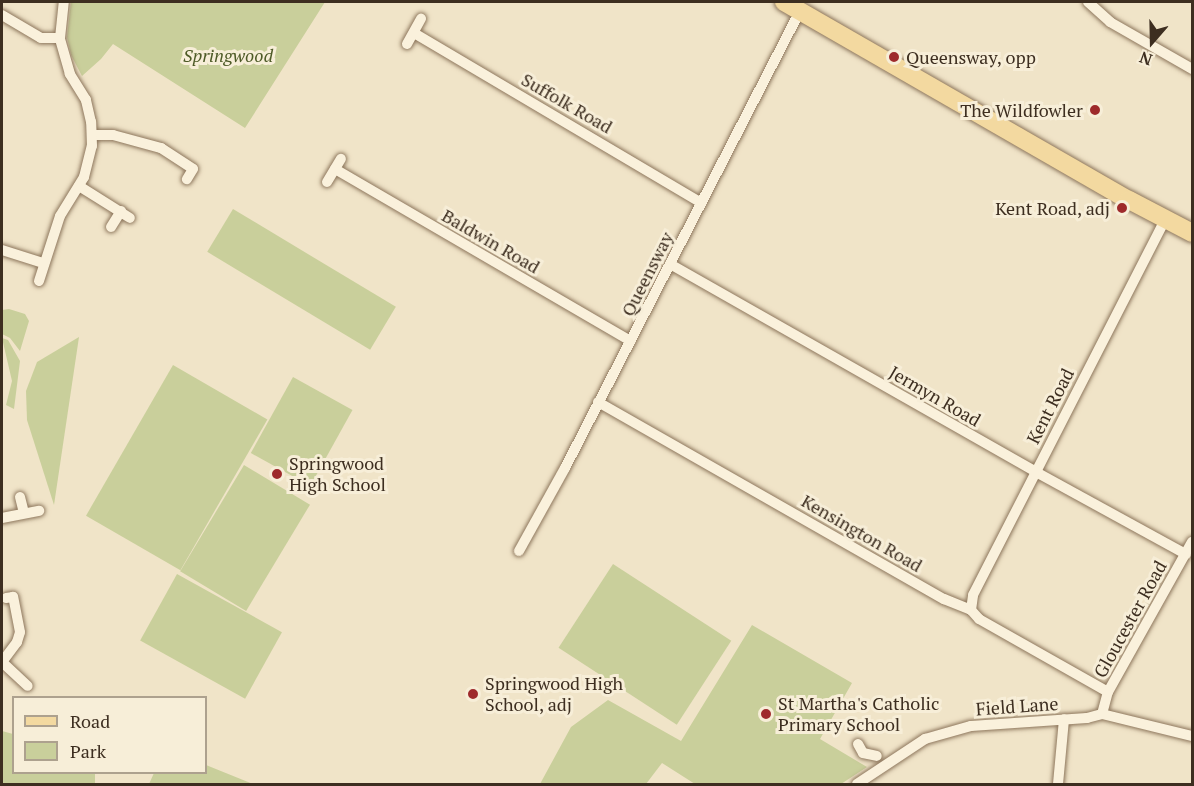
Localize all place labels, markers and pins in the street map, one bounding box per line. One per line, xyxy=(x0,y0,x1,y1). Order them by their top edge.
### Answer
place label: Queensway, opp xyxy=(906,46,1037,68)
marker: Queensway, opp xyxy=(887,50,901,64)
place label: The Wildfowler xyxy=(960,99,1083,121)
marker: The Wildfowler xyxy=(1088,103,1102,117)
place label: Kent Road, adj xyxy=(995,197,1110,219)
marker: Kent Road, adj xyxy=(1115,201,1129,215)
place label: Springwood High School xyxy=(289,453,386,496)
marker: Springwood High School xyxy=(270,467,284,481)
place label: Springwood High School, adj xyxy=(485,673,623,716)
marker: Springwood High School, adj xyxy=(466,687,480,701)
place label: St Martha's Catholic Primary School xyxy=(778,693,939,736)
marker: St Martha's Catholic Primary School xyxy=(759,707,773,721)

